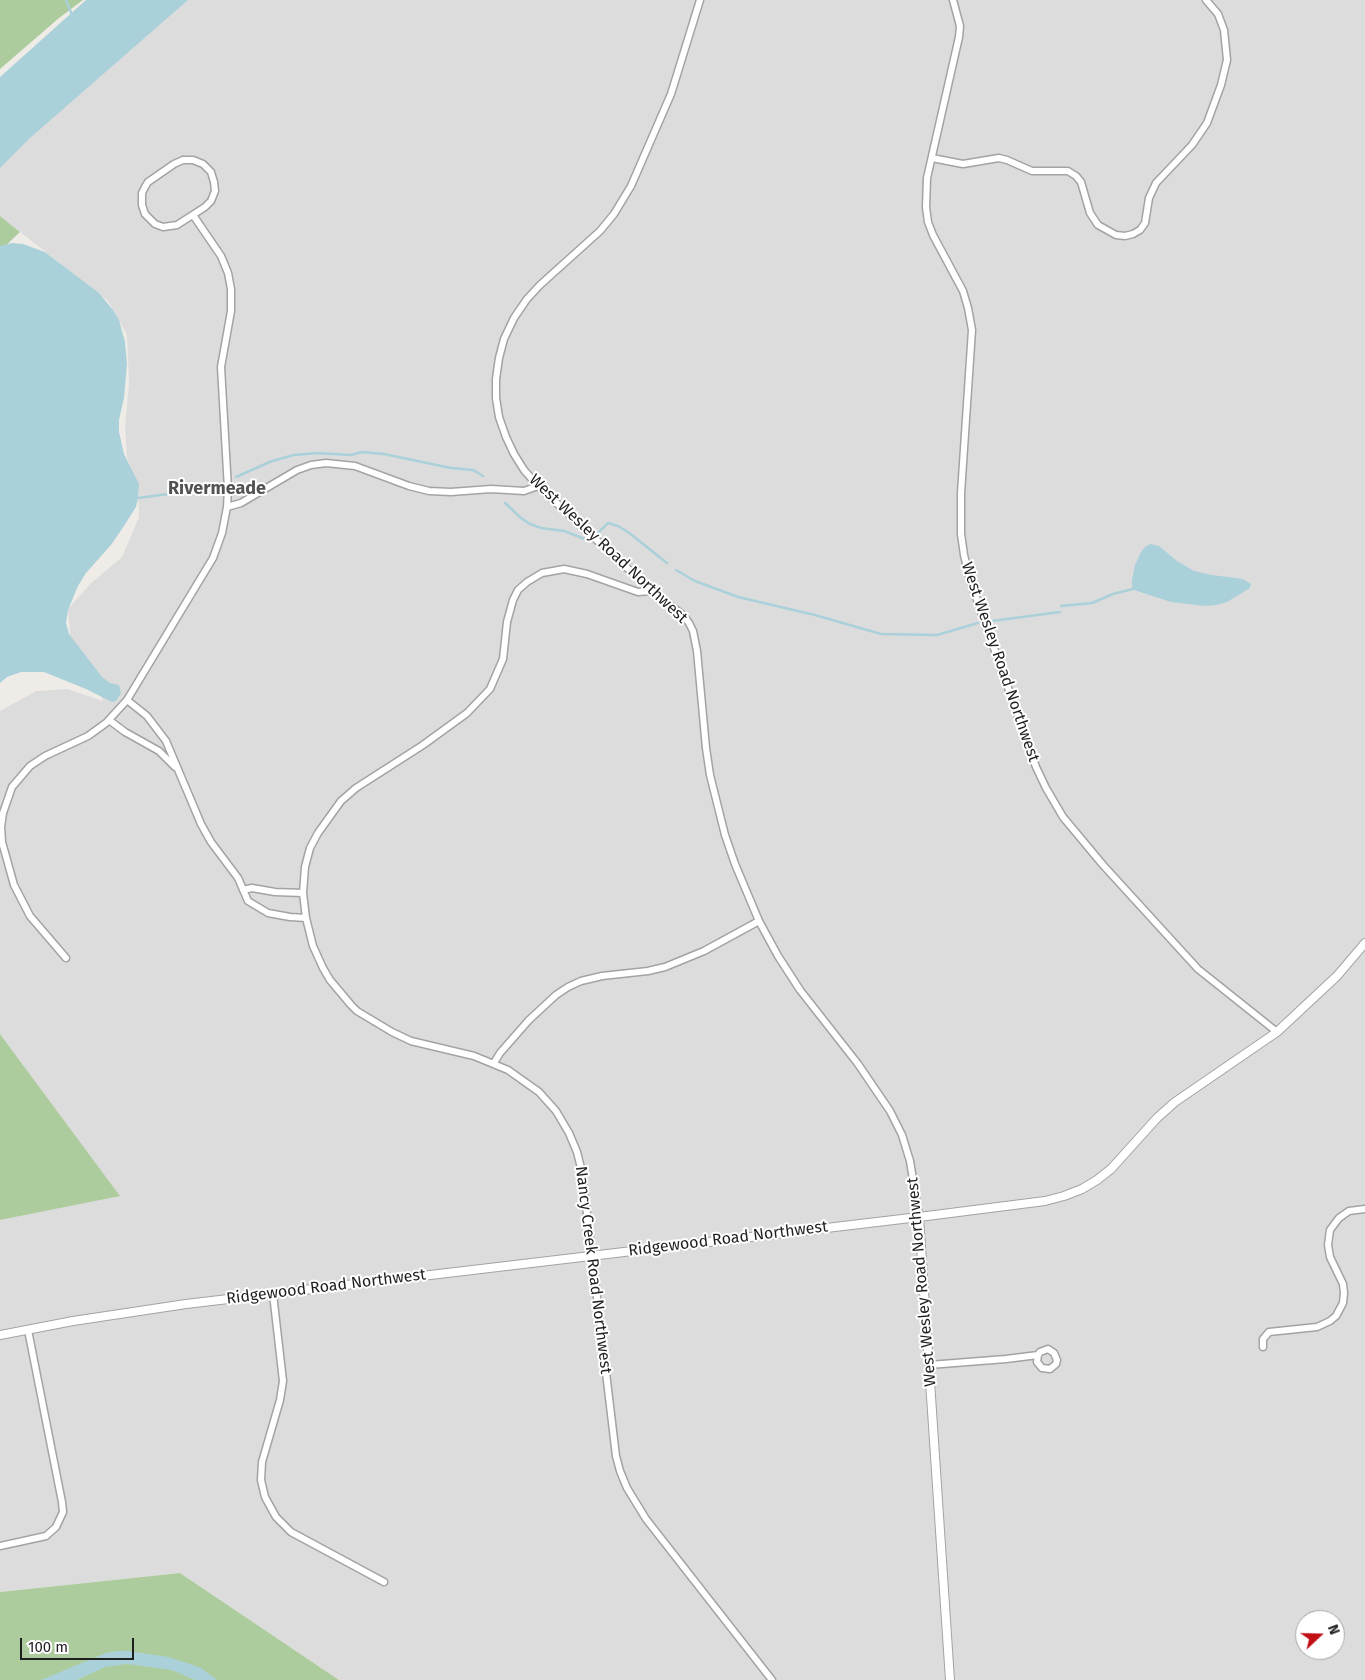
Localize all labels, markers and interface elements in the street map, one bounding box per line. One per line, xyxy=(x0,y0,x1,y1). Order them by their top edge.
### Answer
street label: West Wesley Road Northwest xyxy=(525,470,691,628)
district label: Rivermeade xyxy=(168,478,266,500)
street label: West Wesley Road Northwest xyxy=(957,560,1043,764)
street label: Nancy Creek Road Northwest xyxy=(571,1165,615,1375)
street label: West Wesley Road Northwest xyxy=(903,1177,941,1387)
street label: Ridgewood Road Northwest xyxy=(627,1217,829,1261)
street label: Ridgewood Road Northwest xyxy=(225,1265,427,1309)
north arrow xyxy=(1295,1610,1345,1660)
text: N xyxy=(1324,1622,1343,1637)
scale bar xyxy=(22,1628,136,1660)
text: 100 m xyxy=(28,1638,68,1656)

